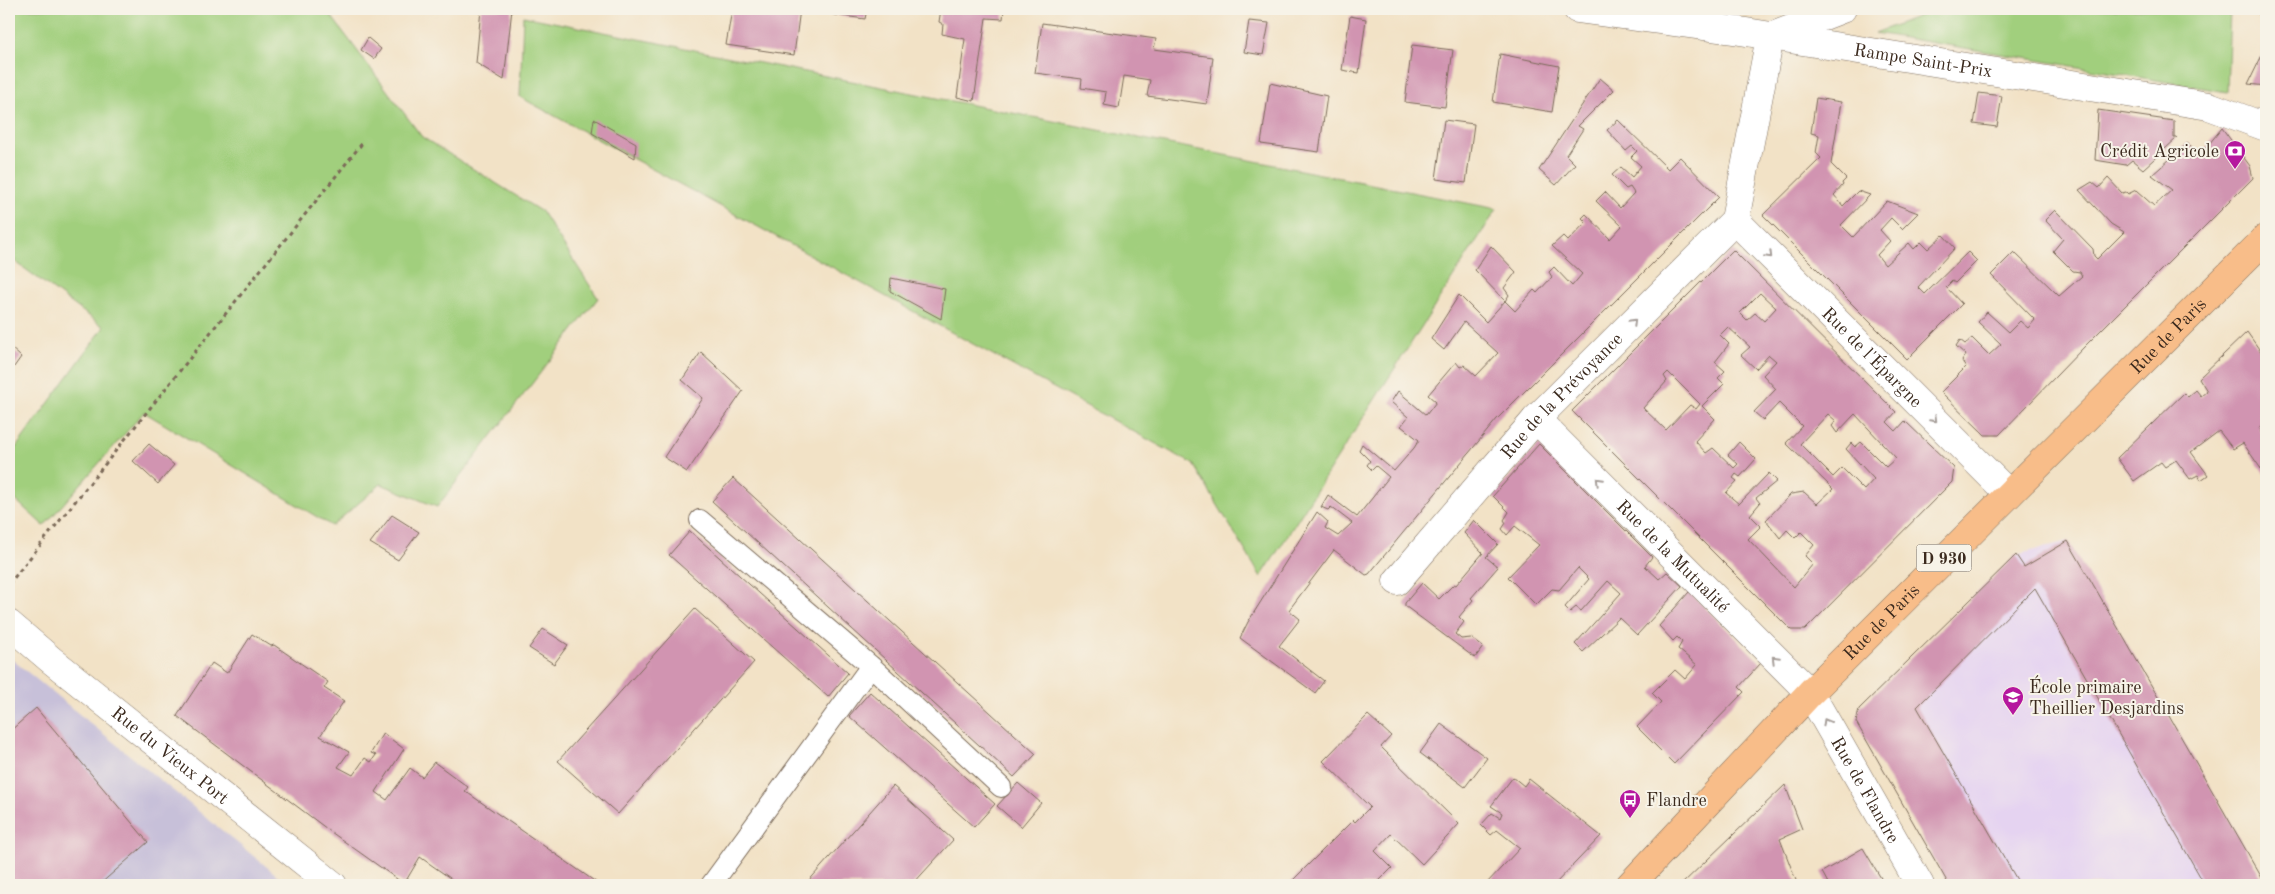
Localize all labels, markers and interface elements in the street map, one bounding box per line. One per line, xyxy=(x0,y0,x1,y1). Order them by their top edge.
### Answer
street label: Rampe Saint-Prix xyxy=(1852,41,1994,81)
bank icon: Crédit Agricole xyxy=(2223,139,2247,170)
place label: Crédit Agricole xyxy=(2100,143,2219,161)
one-way arrow xyxy=(1763,249,1772,258)
street label: Rue de Paris xyxy=(2127,295,2210,378)
street label: Rue de l'Épargne xyxy=(1818,304,1925,411)
one-way arrow xyxy=(1627,319,1636,328)
street label: Rue de la Prévoyance xyxy=(1498,330,1626,463)
one-way arrow xyxy=(1928,413,1937,422)
one-way arrow xyxy=(1596,478,1605,487)
street label: Rue de la Mutualité xyxy=(1613,497,1732,617)
road number: D 930 xyxy=(1916,544,1972,572)
street label: Rue de Paris xyxy=(1841,581,1924,664)
one-way arrow xyxy=(1772,655,1781,664)
place label: École primaire Theillier Desjardins xyxy=(2029,675,2184,718)
school or university icon: École primaire Theillier Desjardins xyxy=(2001,685,2025,716)
street label: Rue du Vieux Port xyxy=(108,704,232,808)
one-way arrow xyxy=(1823,718,1833,727)
street label: Rue de Flandre xyxy=(1827,734,1902,846)
bus stop icon: Flandre xyxy=(1618,788,1642,819)
place label: Flandre xyxy=(1646,792,1707,810)

